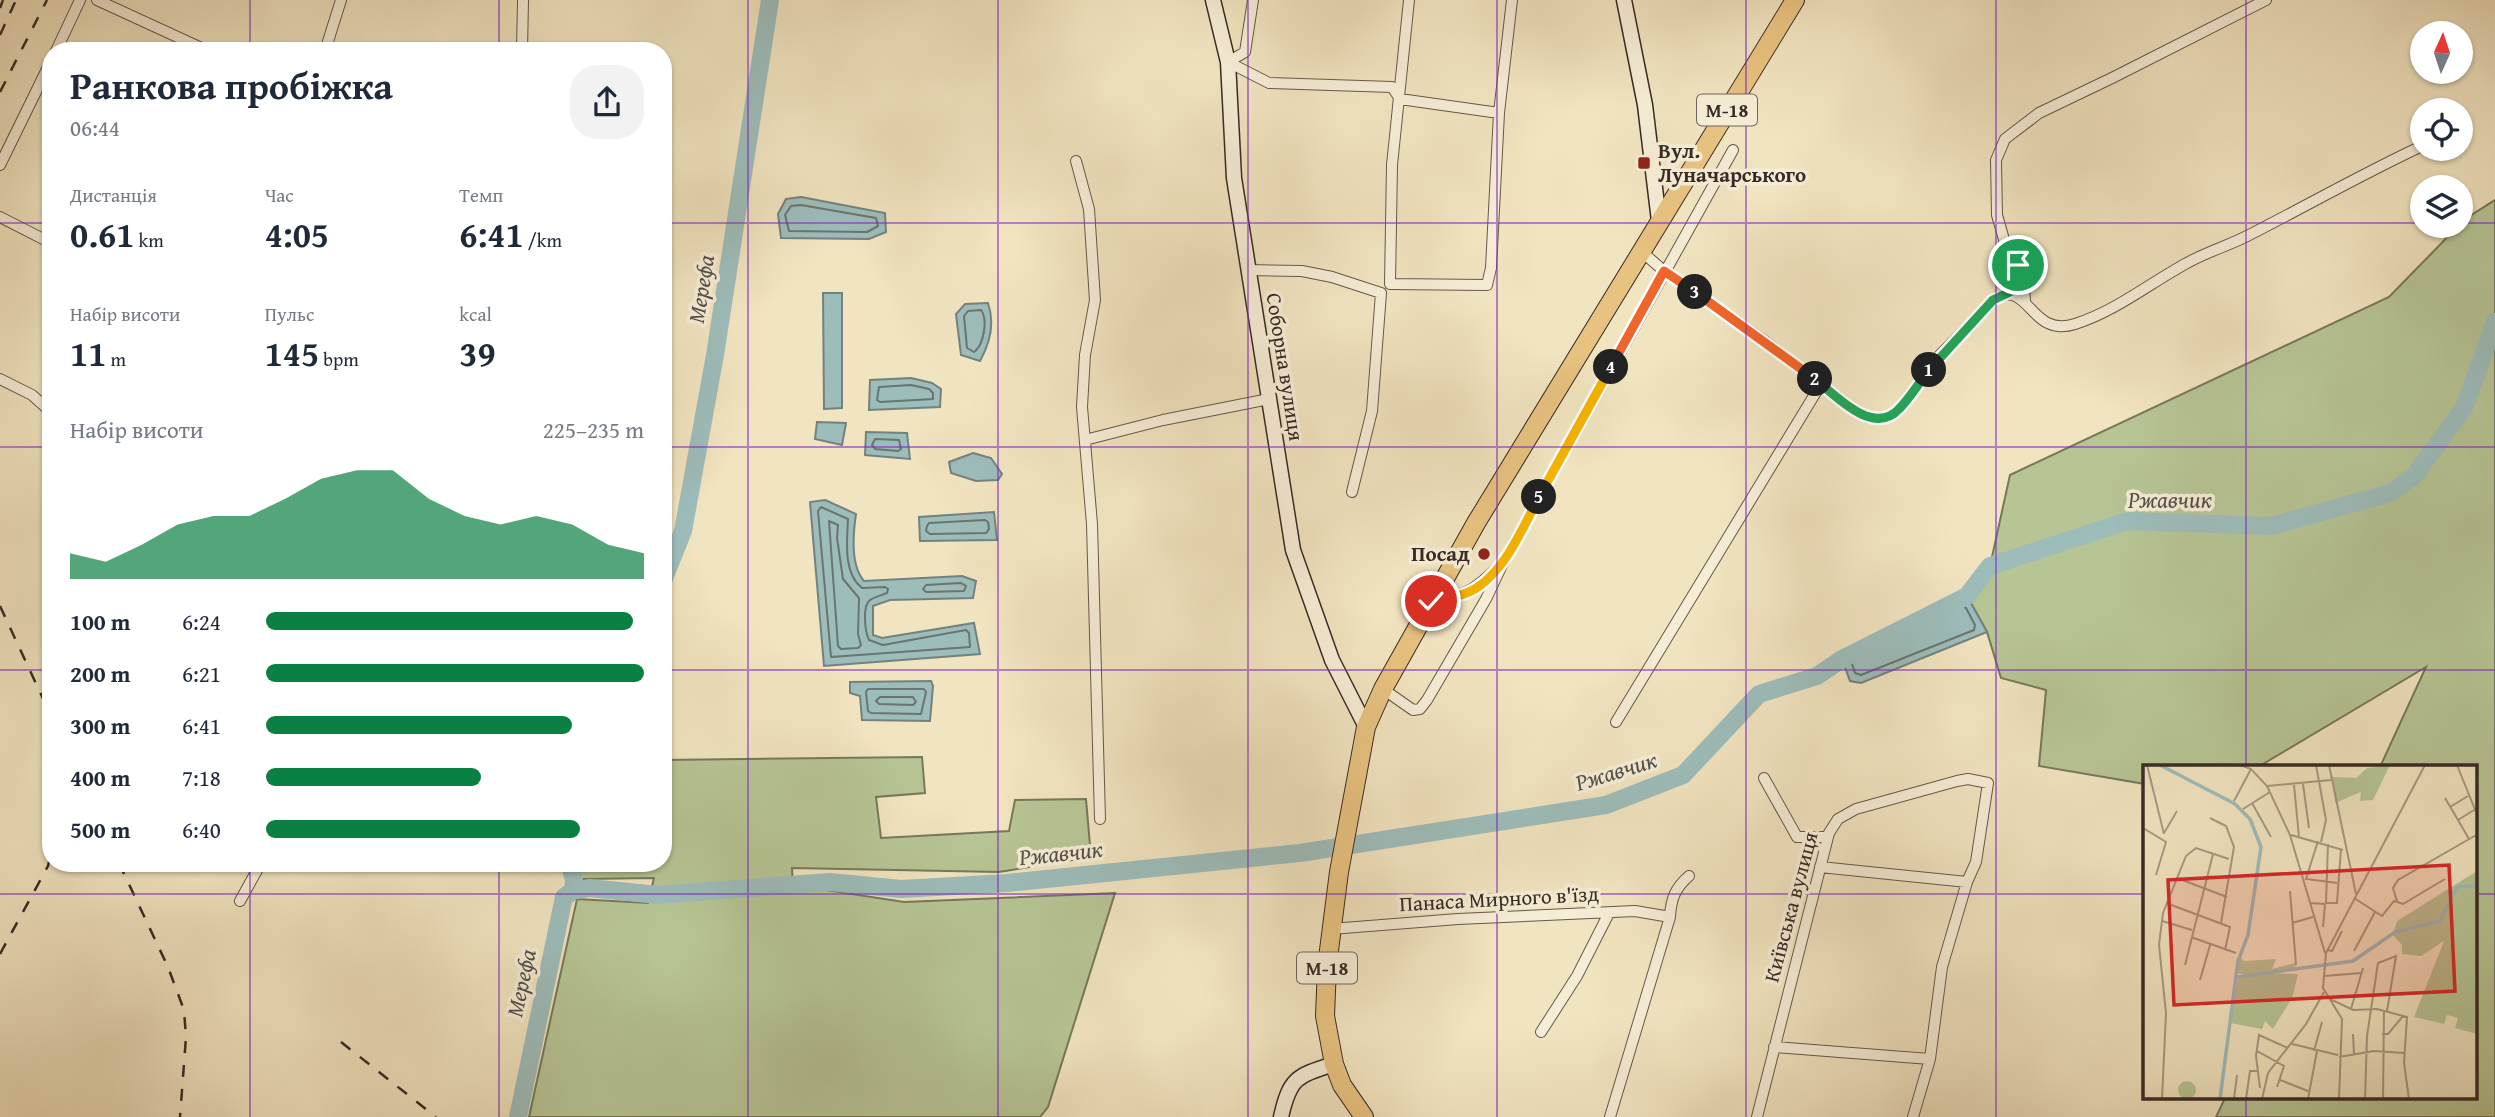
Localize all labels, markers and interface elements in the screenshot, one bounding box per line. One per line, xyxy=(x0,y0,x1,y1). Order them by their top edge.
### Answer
north arrow xyxy=(2410,21,2473,84)
map controls xyxy=(2410,21,2473,238)
text: Ранкова пробіжка xyxy=(70,57,393,113)
button: share xyxy=(570,65,644,139)
road number: М-18 xyxy=(1697,94,1757,125)
button: locate xyxy=(2410,98,2473,161)
text: 06:44 xyxy=(70,111,120,144)
place label: Вул. Луначарського xyxy=(1658,135,1806,190)
marker: Вул. Луначарського xyxy=(1636,155,1652,171)
button: layers xyxy=(2410,175,2473,238)
text: Дистанція xyxy=(70,181,157,209)
text: Час xyxy=(265,181,294,209)
text: Темп xyxy=(459,181,503,209)
text: 0.61 xyxy=(70,209,134,260)
text: 4:05 xyxy=(265,209,329,260)
text: 6:41 xyxy=(459,209,524,260)
text: km xyxy=(134,226,164,254)
text: /km xyxy=(524,226,562,254)
pin xyxy=(1988,235,2048,295)
icon: arrive xyxy=(1999,246,2037,284)
water label: Мерефа xyxy=(679,252,722,325)
pin: 3 xyxy=(1678,274,1712,310)
text: 3 xyxy=(1690,277,1699,305)
street label: Соборна вулиця xyxy=(1259,291,1313,443)
text: Набір висоти xyxy=(70,300,180,328)
text: Пульс xyxy=(265,300,314,328)
text: kcal xyxy=(459,300,492,328)
text: 11 xyxy=(70,328,106,379)
text: 145 xyxy=(265,328,319,379)
text: 39 xyxy=(459,328,496,379)
text: m xyxy=(106,345,126,373)
text: bpm xyxy=(319,345,359,373)
pin: 4 xyxy=(1594,350,1628,384)
text: 4 xyxy=(1606,352,1615,380)
pin: 1 xyxy=(1912,352,1946,388)
text: 1 xyxy=(1924,355,1933,383)
pin: 2 xyxy=(1798,362,1832,396)
text: 2 xyxy=(1810,364,1819,392)
text: Набір висоти xyxy=(70,413,204,446)
text: 225–235 m xyxy=(543,413,644,446)
pin: 5 xyxy=(1522,480,1556,514)
text: 5 xyxy=(1534,482,1543,510)
water label: Ржавчик xyxy=(2127,483,2212,516)
place label: Посад xyxy=(1411,538,1470,569)
marker: Посад xyxy=(1476,546,1492,562)
pin xyxy=(1401,571,1461,631)
icon: check xyxy=(1412,582,1450,620)
text: 100 m xyxy=(70,605,131,638)
text: 6:24 xyxy=(182,605,221,638)
text: 200 m xyxy=(70,657,131,690)
text: 6:21 xyxy=(182,657,221,690)
text: 300 m xyxy=(70,709,131,742)
text: 6:41 xyxy=(182,709,221,742)
water label: Ржавчик xyxy=(1570,742,1661,799)
text: 400 m xyxy=(70,761,131,794)
text: 7:18 xyxy=(182,761,221,794)
inset map xyxy=(2143,765,2478,1100)
text: 500 m xyxy=(70,813,131,846)
text: 6:40 xyxy=(182,813,221,846)
street label: Київська вулиця xyxy=(1756,828,1826,985)
water label: Ржавчик xyxy=(1016,832,1104,873)
street label: Панаса Мирного в'їзд xyxy=(1398,878,1600,919)
water label: Мерефа xyxy=(497,946,544,1020)
road number: М-18 xyxy=(1297,952,1357,984)

